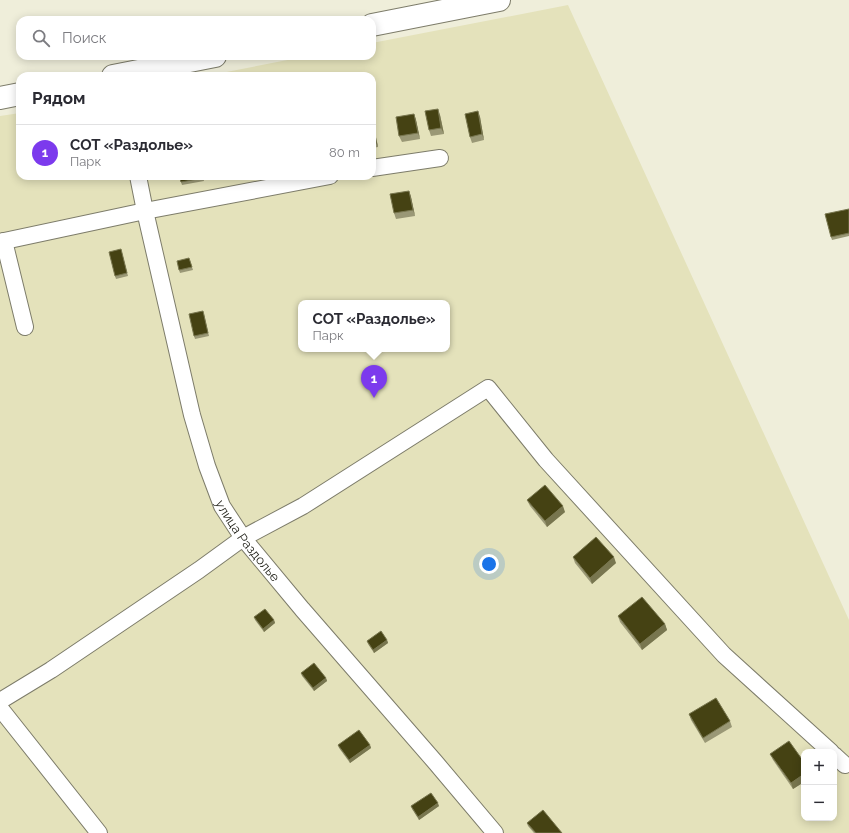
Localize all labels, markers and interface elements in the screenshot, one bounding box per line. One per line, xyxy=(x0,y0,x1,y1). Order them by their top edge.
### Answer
search box xyxy=(16,16,376,60)
icon: search xyxy=(30,27,52,49)
text: Поиск xyxy=(62,29,107,47)
text: Рядом xyxy=(32,88,85,108)
text: СОТ «Раздолье» xyxy=(70,136,193,154)
text: 1 xyxy=(42,145,48,160)
text: 80 m xyxy=(329,145,360,160)
text: Парк xyxy=(70,154,101,169)
popup xyxy=(298,300,450,352)
text: СОТ «Раздолье» xyxy=(313,310,435,328)
text: Парк xyxy=(313,328,344,343)
pin: 1 xyxy=(361,365,387,398)
street label: улица Раздолье xyxy=(213,498,283,584)
your location xyxy=(479,554,499,574)
map controls xyxy=(801,749,837,821)
button: + xyxy=(801,749,837,785)
button: − xyxy=(801,785,837,821)

